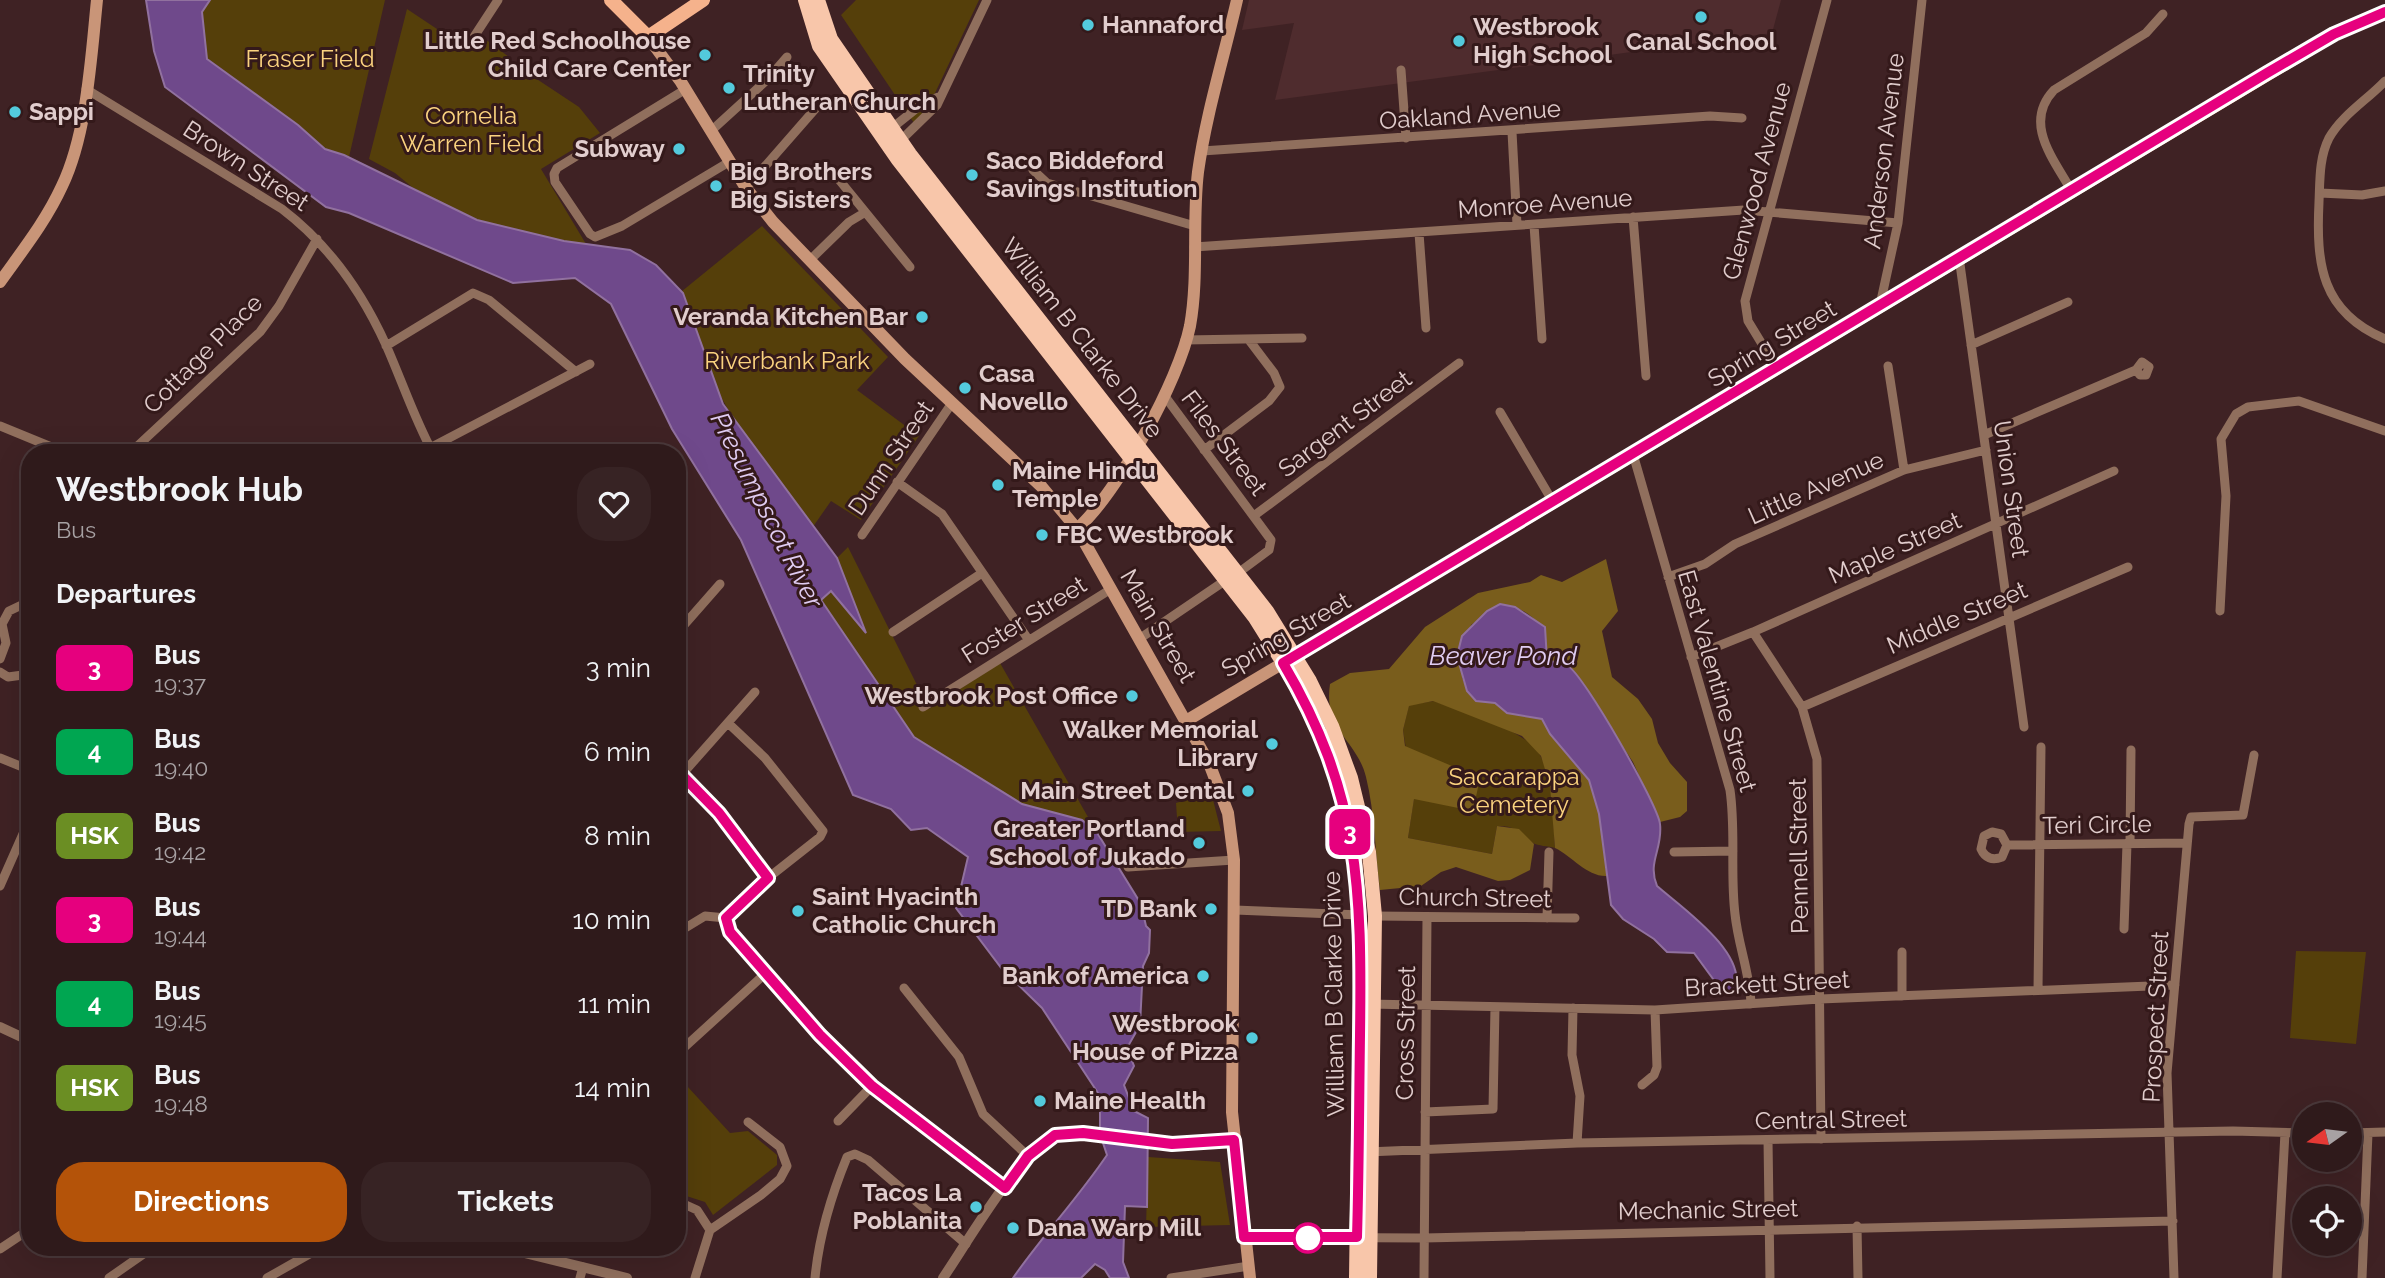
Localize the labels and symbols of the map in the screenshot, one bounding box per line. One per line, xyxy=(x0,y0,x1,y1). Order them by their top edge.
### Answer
marker: Canal School xyxy=(1693,9,1709,25)
place label: Hannaford xyxy=(1102,10,1224,39)
place label: Westbrook High School xyxy=(1473,12,1612,69)
marker: Hannaford xyxy=(1080,17,1096,33)
place label: Little Red Schoolhouse Child Care Center xyxy=(424,26,691,83)
place label: Canal School xyxy=(1626,27,1777,56)
marker: Westbrook High School xyxy=(1451,33,1467,49)
park label: Fraser Field xyxy=(245,44,375,73)
marker: Little Red Schoolhouse Child Care Center xyxy=(697,47,713,63)
street label: Anderson Avenue xyxy=(1857,51,1910,251)
place label: Trinity Lutheran Church xyxy=(743,59,936,116)
street label: Glenwood Avenue xyxy=(1716,79,1797,283)
marker: Trinity Lutheran Church xyxy=(721,80,737,96)
street label: Oakland Avenue xyxy=(1378,94,1562,135)
place label: Sappi xyxy=(29,97,94,126)
park label: Cornelia Warren Field xyxy=(400,101,542,158)
marker: Sappi xyxy=(7,104,23,120)
street label: Brown Street xyxy=(178,114,315,217)
place label: Subway xyxy=(574,134,665,163)
marker: Subway xyxy=(671,141,687,157)
place label: Saco Biddeford Savings Institution xyxy=(986,146,1198,203)
place label: Big Brothers Big Sisters xyxy=(730,157,873,214)
marker: Saco Biddeford Savings Institution xyxy=(964,167,980,183)
marker: Big Brothers Big Sisters xyxy=(708,178,724,194)
street label: Monroe Avenue xyxy=(1457,183,1633,224)
street label: William B Clarke Drive xyxy=(995,232,1170,444)
street label: Cottage Place xyxy=(137,288,268,419)
street label: Spring Street xyxy=(1702,294,1841,393)
place label: Veranda Kitchen Bar xyxy=(673,302,908,331)
marker: Veranda Kitchen Bar xyxy=(914,309,930,325)
park label: Riverbank Park xyxy=(704,346,870,375)
place label: Casa Novello xyxy=(979,359,1068,416)
street label: Sargent Street xyxy=(1272,364,1417,483)
marker: Casa Novello xyxy=(957,380,973,396)
street label: Files Street xyxy=(1175,384,1273,501)
street label: Dunn Street xyxy=(842,395,940,521)
water label: Presumpscot River xyxy=(705,407,830,614)
street label: Union Street xyxy=(1988,419,2035,559)
street label: Little Avenue xyxy=(1743,445,1888,530)
place label: Maine Hindu Temple xyxy=(1012,456,1156,513)
marker: Maine Hindu Temple xyxy=(990,477,1006,493)
street label: Maple Street xyxy=(1824,505,1966,590)
place label: FBC Westbrook xyxy=(1056,520,1234,549)
marker: FBC Westbrook xyxy=(1034,527,1050,543)
street label: Main Street xyxy=(1114,564,1202,688)
street label: East Valentine Street xyxy=(1672,567,1763,795)
street label: Foster Street xyxy=(956,570,1091,669)
street label: Middle Street xyxy=(1882,575,2031,660)
street label: Spring Street xyxy=(1216,586,1356,683)
water label: Beaver Pond xyxy=(1429,641,1577,671)
place label: Westbrook Post Office xyxy=(865,681,1118,710)
marker: Westbrook Post Office xyxy=(1124,688,1140,704)
place label: Walker Memorial Library xyxy=(1062,715,1258,772)
marker: Walker Memorial Library xyxy=(1264,736,1280,752)
park label: Saccarappa Cemetery xyxy=(1448,762,1580,819)
place label: Main Street Dental xyxy=(1020,776,1234,805)
street label: Pennell Street xyxy=(1783,778,1814,934)
marker: Main Street Dental xyxy=(1240,783,1256,799)
line badge: 3 xyxy=(1327,809,1373,855)
street label: Teri Circle xyxy=(2042,809,2152,840)
place label: Greater Portland School of Jukado xyxy=(989,814,1185,871)
marker: Greater Portland School of Jukado xyxy=(1191,835,1207,851)
street label: William B Clarke Drive xyxy=(1317,871,1350,1117)
place label: Saint Hyacinth Catholic Church xyxy=(812,882,996,939)
street label: Church Street xyxy=(1398,882,1552,913)
place label: TD Bank xyxy=(1101,894,1198,923)
marker: TD Bank xyxy=(1203,901,1219,917)
marker: Saint Hyacinth Catholic Church xyxy=(790,903,806,919)
street label: Prospect Street xyxy=(2137,931,2174,1103)
place label: Bank of America xyxy=(1002,961,1189,990)
street label: Cross Street xyxy=(1390,965,1421,1101)
street label: Brackett Street xyxy=(1684,965,1850,1002)
marker: Bank of America xyxy=(1195,968,1211,984)
place label: Westbrook House of Pizza xyxy=(1072,1009,1239,1066)
marker: Westbrook House of Pizza xyxy=(1244,1030,1260,1046)
place label: Maine Health xyxy=(1054,1086,1206,1115)
marker: Maine Health xyxy=(1032,1093,1048,1109)
north arrow xyxy=(2292,1102,2362,1172)
street label: Central Street xyxy=(1755,1104,1907,1135)
place label: Tacos La Poblanita xyxy=(853,1178,962,1235)
street label: Mechanic Street xyxy=(1618,1193,1798,1226)
marker: Tacos La Poblanita xyxy=(968,1199,984,1215)
place label: Dana Warp Mill xyxy=(1027,1213,1201,1242)
marker: Dana Warp Mill xyxy=(1005,1220,1021,1236)
unlabelled marker xyxy=(1293,1223,1323,1253)

